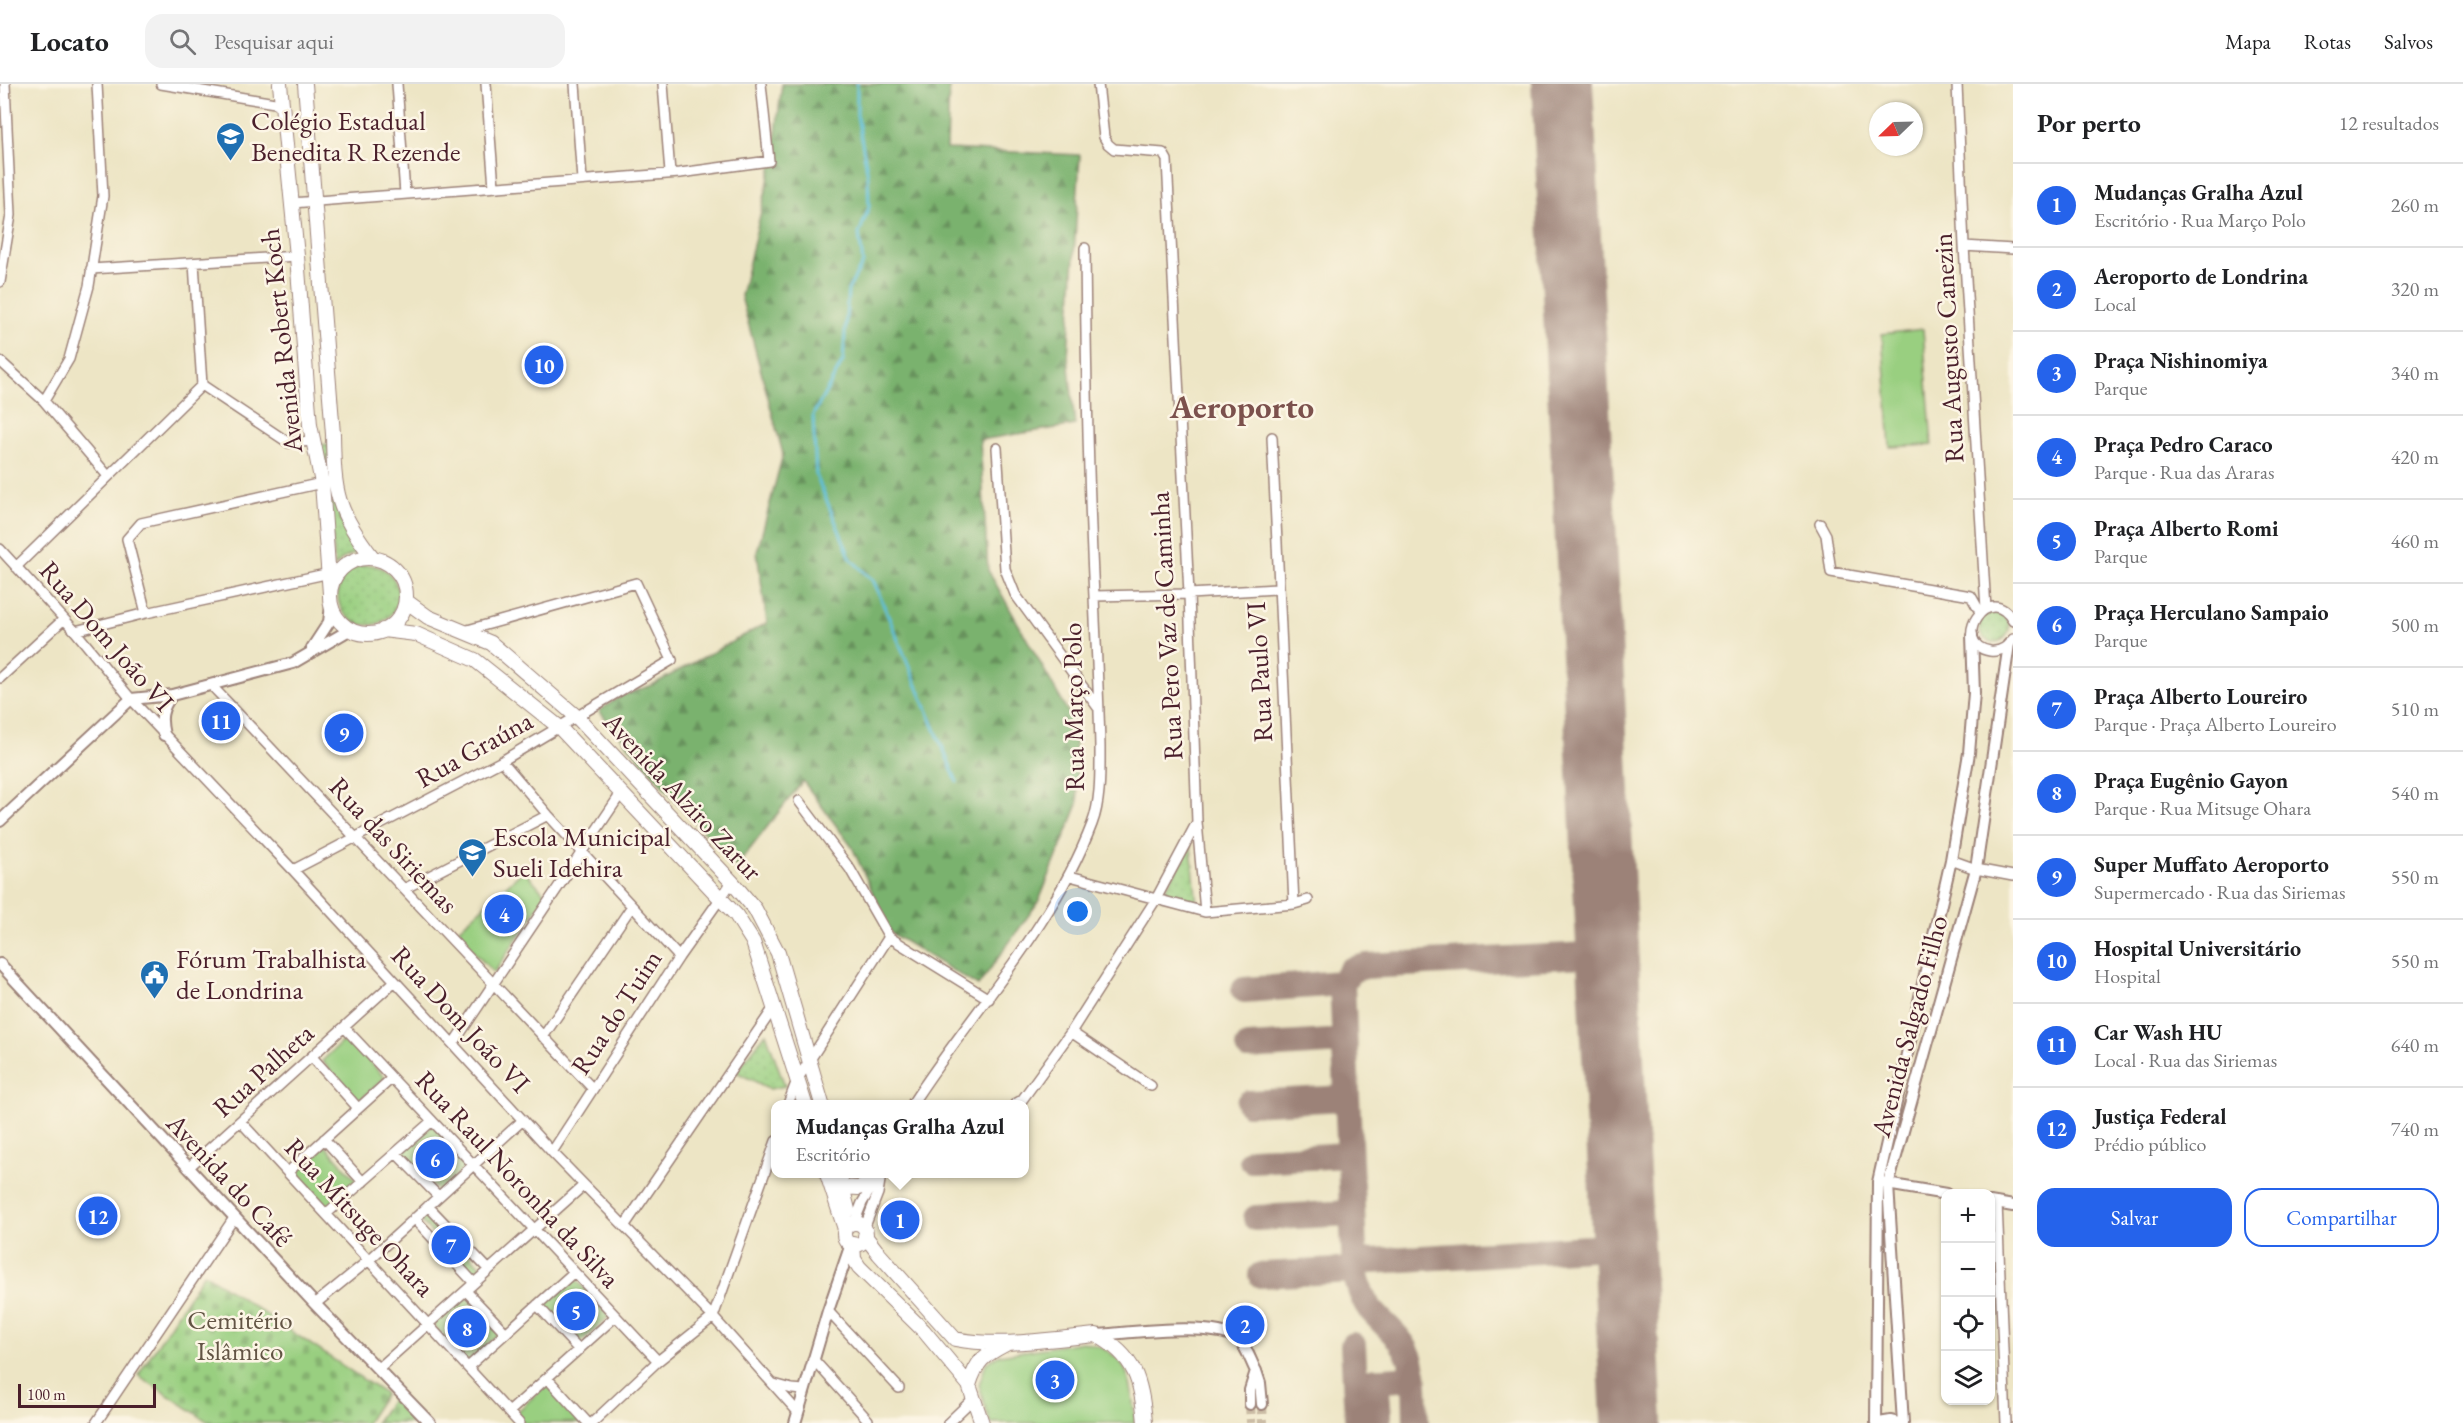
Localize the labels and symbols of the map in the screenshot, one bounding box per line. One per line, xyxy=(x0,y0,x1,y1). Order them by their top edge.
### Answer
north arrow xyxy=(1869,102,1923,156)
place label: Colégio Estadual Benedita R Rezende xyxy=(251,103,460,169)
school or university icon: Colégio Estadual Benedita R Rezende xyxy=(214,120,246,162)
street label: Avenida Robert Koch xyxy=(252,227,310,456)
street label: Rua Augusto Canezin xyxy=(1924,232,1972,464)
pin: 10 xyxy=(524,342,564,388)
district label: Aeroporto xyxy=(1169,385,1314,428)
street label: Rua Pero Vaz de Caminha xyxy=(1141,491,1191,761)
street label: Rua Dom João VI xyxy=(32,553,182,719)
street label: Rua Paulo VI xyxy=(1238,601,1280,743)
street label: Rua Março Polo xyxy=(1054,622,1092,792)
pin: 11 xyxy=(202,698,240,744)
street label: Rua Graúna xyxy=(409,702,539,795)
street label: Avenida Alziro Zarur xyxy=(595,704,770,888)
pin: 9 xyxy=(324,710,364,756)
street label: Rua das Siriemas xyxy=(322,769,466,921)
place label: Escola Municipal Sueli Idehira xyxy=(493,819,671,885)
school or university icon: Escola Municipal Sueli Idehira xyxy=(456,836,488,878)
pin: 4 xyxy=(484,892,524,936)
your location xyxy=(1063,897,1092,926)
street label: Avenida Salgado Filho xyxy=(1862,911,1955,1142)
street label: Rua Dom João VI xyxy=(384,938,538,1100)
place label: Fórum Trabalhista de Londrina xyxy=(176,941,367,1007)
street label: Rua do Tuim xyxy=(563,943,669,1081)
public building icon: Fórum Trabalhista de Londrina xyxy=(139,958,171,1000)
street label: Rua Palheta xyxy=(205,1015,321,1125)
street label: Rua Raul Noronha da Silva xyxy=(408,1063,628,1295)
street label: Avenida do Café xyxy=(159,1105,301,1254)
street label: Rua Mitsuge Ohara xyxy=(277,1130,443,1304)
pin: 6 xyxy=(416,1136,454,1182)
pin: 12 xyxy=(78,1194,118,1238)
pin: 1 xyxy=(880,1198,920,1242)
pin: 7 xyxy=(432,1222,470,1268)
pin: 5 xyxy=(556,1288,596,1334)
park label: Cemitério Islâmico xyxy=(187,1302,293,1368)
pin: 2 xyxy=(1226,1302,1264,1348)
pin: 8 xyxy=(448,1306,486,1350)
pin: 3 xyxy=(1036,1358,1074,1402)
scale bar xyxy=(18,1381,156,1408)

